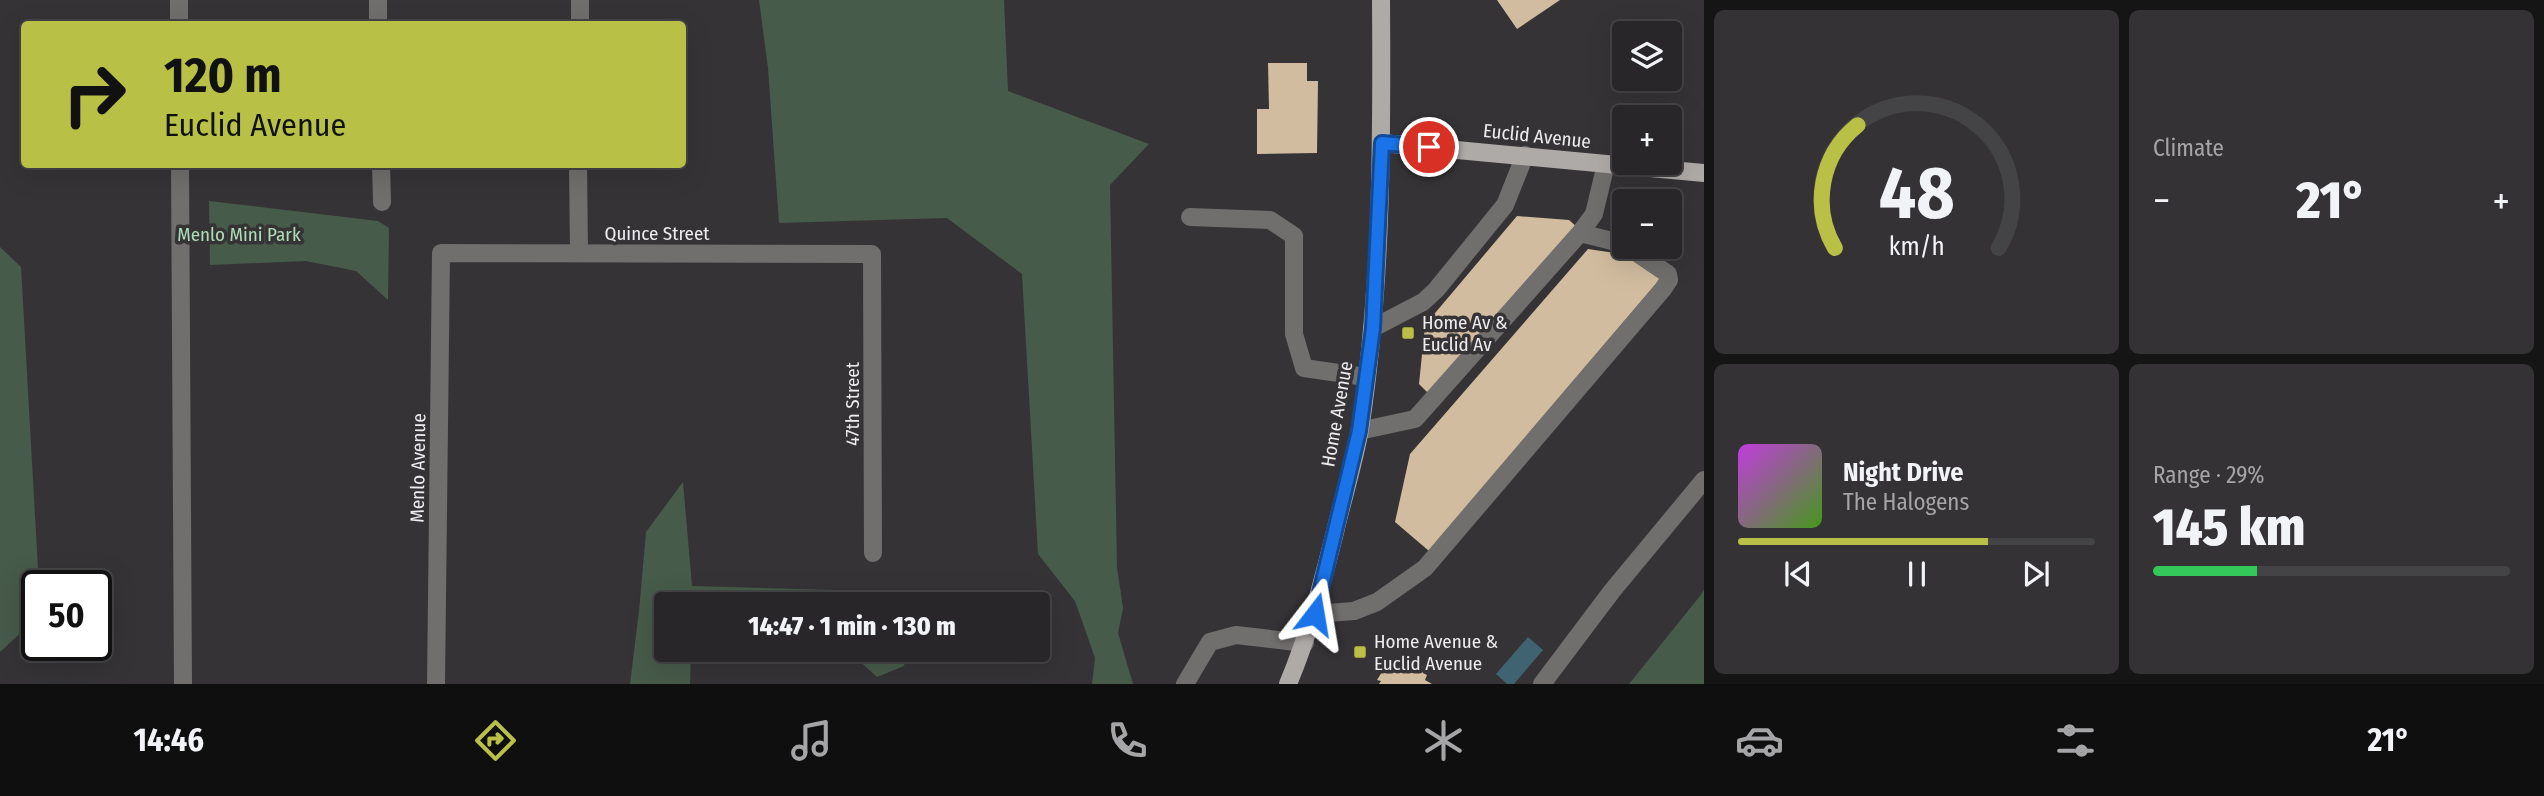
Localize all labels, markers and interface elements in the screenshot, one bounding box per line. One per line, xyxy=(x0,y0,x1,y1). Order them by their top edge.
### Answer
map controls xyxy=(1612,21,1682,259)
button: layers xyxy=(1612,21,1682,91)
text: 120 m xyxy=(164,46,282,105)
icon: right xyxy=(49,49,140,140)
button: + xyxy=(1612,105,1682,175)
text: Euclid Avenue xyxy=(164,106,346,144)
pin xyxy=(1399,117,1459,177)
street label: Euclid Avenue xyxy=(1482,119,1592,153)
icon: arrive xyxy=(1410,128,1448,166)
text: Climate xyxy=(2153,134,2224,162)
text: 48 xyxy=(1879,150,1954,237)
text: 21° xyxy=(2296,169,2367,232)
text: − xyxy=(2153,178,2170,224)
text: + xyxy=(2493,178,2510,224)
button: − xyxy=(1612,189,1682,259)
street label: Quince Street xyxy=(604,222,710,245)
park label: Menlo Mini Park xyxy=(177,223,301,246)
text: km/h xyxy=(1889,232,1944,262)
place label: Home Av & Euclid Av xyxy=(1422,311,1508,356)
marker: Home Av & Euclid Av xyxy=(1400,325,1416,341)
street label: Home Avenue xyxy=(1316,359,1358,469)
street label: 47th Street xyxy=(841,361,864,446)
street label: Menlo Avenue xyxy=(406,413,430,523)
text: Night Drive xyxy=(1843,457,1963,488)
text: Range · 29% xyxy=(2153,461,2265,489)
text: The Halogens xyxy=(1843,488,1969,516)
text: 145 km xyxy=(2153,496,2305,559)
icon: previous xyxy=(1779,555,1817,593)
icon: pause xyxy=(1898,555,1936,593)
icon: next xyxy=(2017,555,2055,593)
speed limit sign: 50 xyxy=(21,570,112,661)
position arrow xyxy=(1278,577,1352,651)
text: 14:47 · 1 min · 130 m xyxy=(748,611,956,642)
place label: Home Avenue & Euclid Avenue xyxy=(1374,630,1499,675)
marker: Home Avenue & Euclid Avenue xyxy=(1352,644,1368,660)
icon: directions xyxy=(471,716,520,765)
icon: music xyxy=(787,716,836,765)
icon: phone xyxy=(1103,716,1152,765)
icon: climate xyxy=(1419,716,1468,765)
icon: car xyxy=(1735,716,1784,765)
icon: filters xyxy=(2051,716,2100,765)
text: 14:46 xyxy=(134,721,204,759)
text: 21° xyxy=(2368,721,2410,759)

